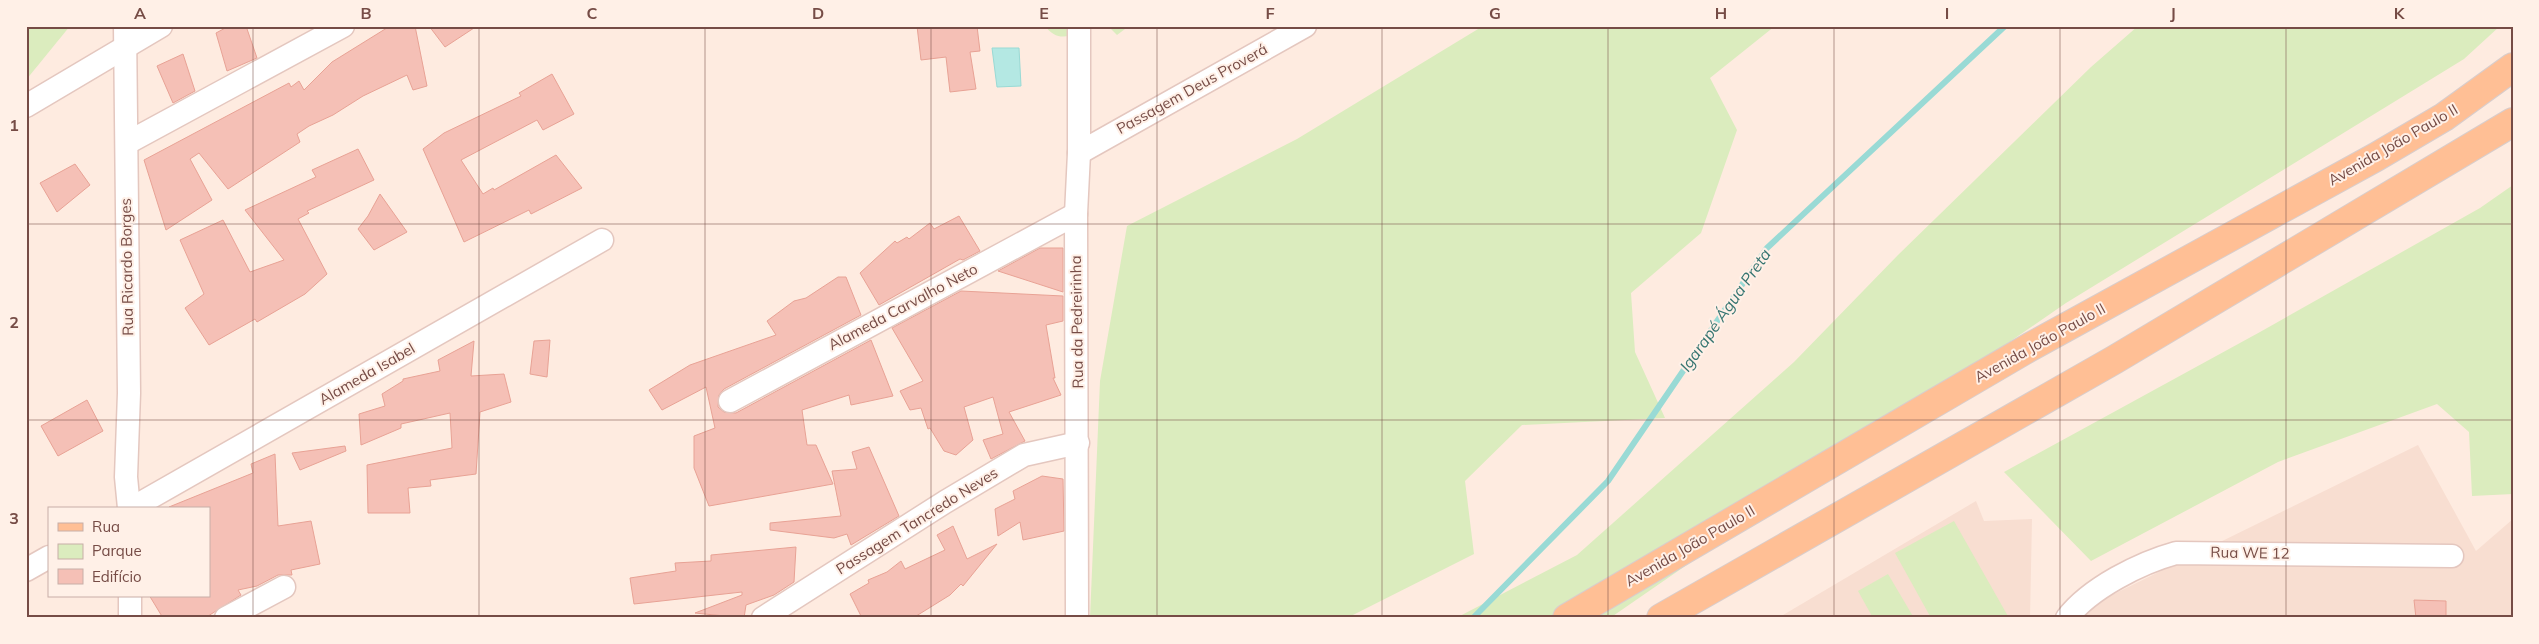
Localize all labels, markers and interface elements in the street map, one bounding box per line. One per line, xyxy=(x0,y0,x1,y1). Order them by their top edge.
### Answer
text: A xyxy=(134,3,146,23)
text: B xyxy=(360,3,372,23)
text: C xyxy=(587,3,598,23)
text: D xyxy=(812,3,824,23)
text: E xyxy=(1039,3,1049,23)
text: F xyxy=(1265,3,1275,23)
text: G xyxy=(1489,3,1501,23)
text: H xyxy=(1715,3,1727,23)
text: I xyxy=(1945,3,1949,23)
text: J xyxy=(2170,3,2176,23)
text: K xyxy=(2394,3,2406,23)
street label: Passagem Deus Proverá xyxy=(1113,39,1271,138)
street label: Avenida João Paulo II xyxy=(2324,100,2461,189)
text: 1 xyxy=(9,115,19,135)
street label: Rua Ricardo Borges xyxy=(116,198,137,336)
water label: Igarapé Água Preta xyxy=(1675,244,1775,375)
street label: Rua da Pedreirinha xyxy=(1066,255,1087,389)
street label: Alameda Carvalho Neto xyxy=(825,259,981,354)
street label: Avenida João Paulo II xyxy=(1971,299,2109,386)
text: 2 xyxy=(9,312,19,332)
street label: Alameda Isabel xyxy=(315,338,418,409)
street label: Passagem Tancredo Neves xyxy=(832,463,1001,578)
street label: Avenida João Paulo II xyxy=(1621,501,1758,590)
legend xyxy=(48,507,210,596)
text: 3 xyxy=(9,508,19,528)
text: Rua xyxy=(92,517,120,536)
text: Parque xyxy=(92,541,142,560)
street label: Rua WE 12 xyxy=(2210,542,2290,563)
text: Edifício xyxy=(92,567,142,586)

